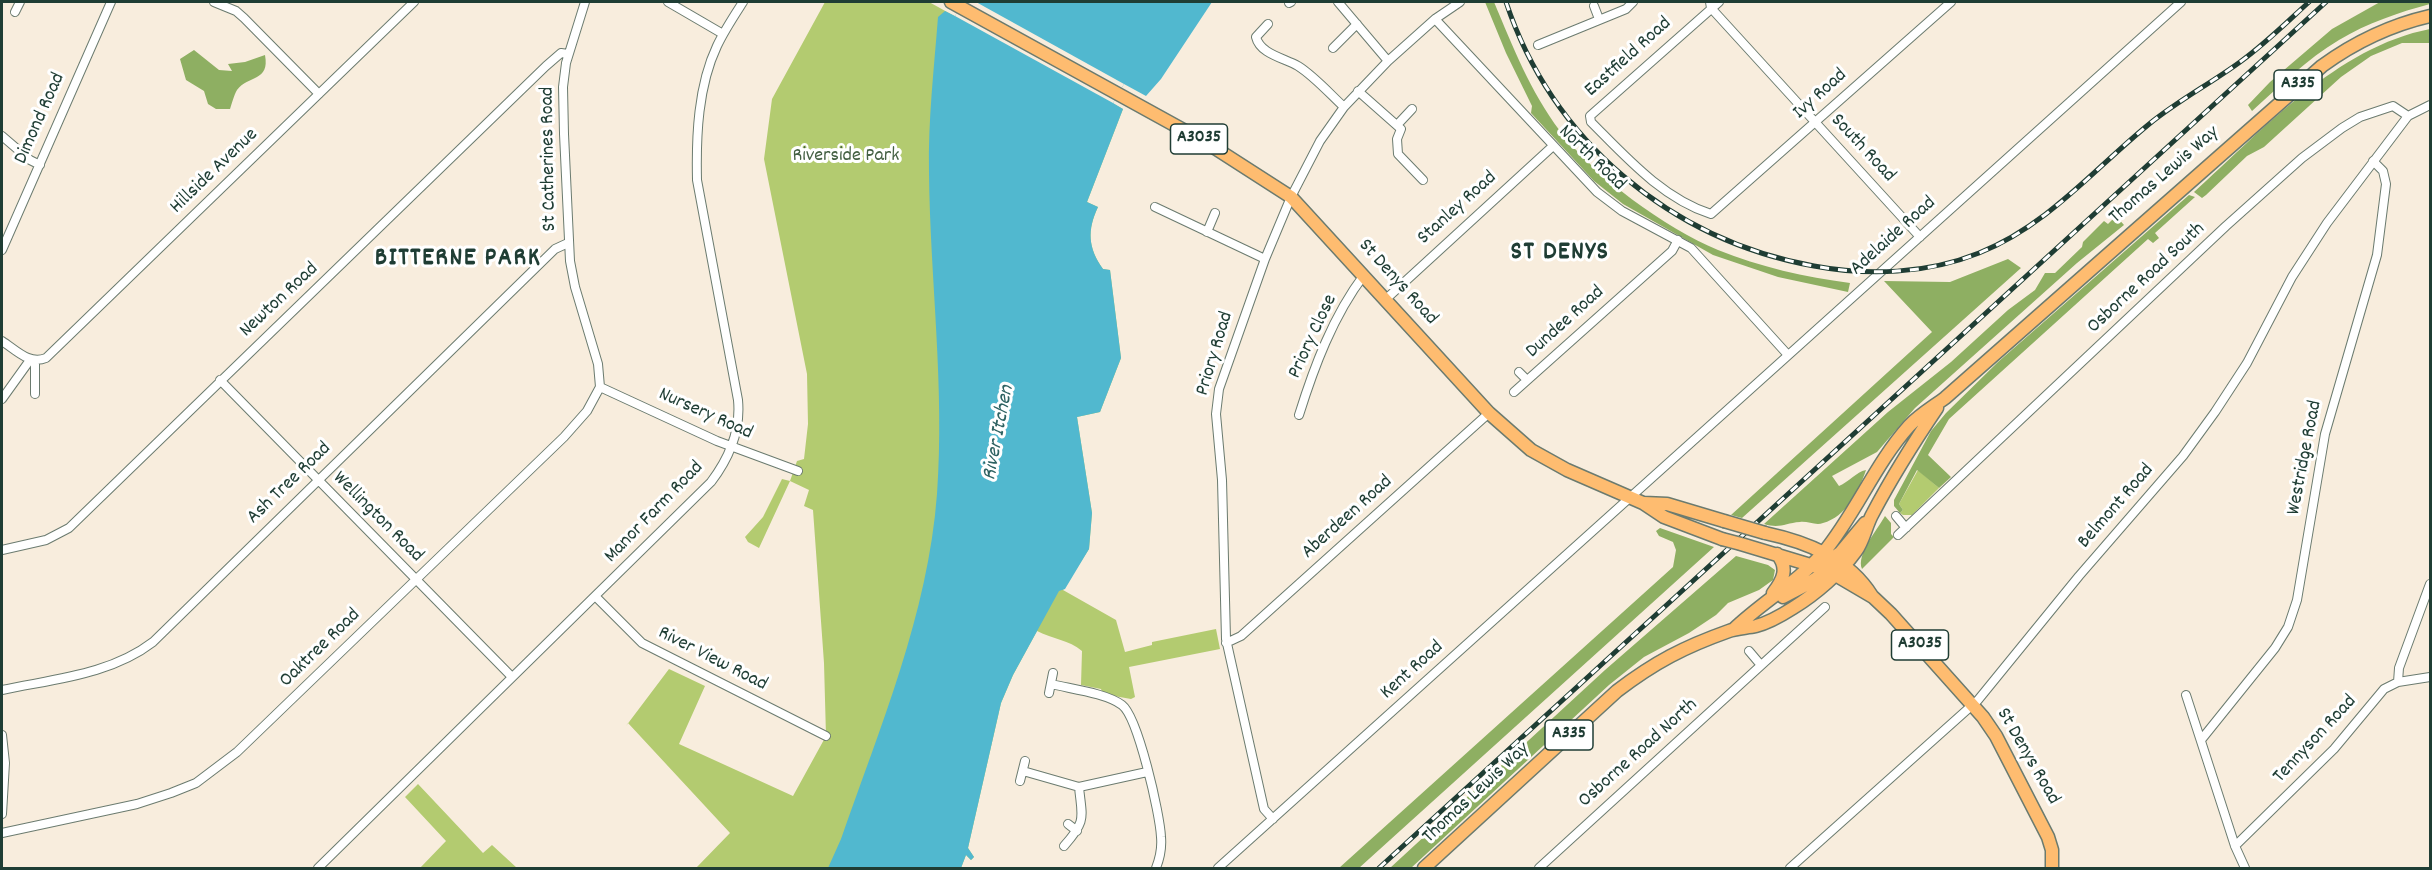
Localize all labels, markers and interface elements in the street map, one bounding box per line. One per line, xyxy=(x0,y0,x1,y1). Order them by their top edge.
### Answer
street label: Eastfield Road xyxy=(1581,13,1677,103)
street label: Ivy Road xyxy=(1789,64,1853,126)
street label: Dimond Road xyxy=(10,70,72,168)
road number: A335 xyxy=(2274,70,2322,100)
street label: St Catherines Road xyxy=(537,86,563,232)
street label: South Road xyxy=(1824,110,1900,188)
street label: North Road xyxy=(1552,121,1630,197)
street label: Thomas Lewis Way xyxy=(2105,122,2225,230)
street label: Hillside Avenue xyxy=(166,124,264,220)
road number: A3035 xyxy=(1170,124,1228,154)
park label: Riverside Park xyxy=(793,145,899,169)
street label: Stanley Road xyxy=(1413,167,1503,251)
street label: Adelaide Road xyxy=(1846,192,1942,282)
street label: Osborne Road South xyxy=(2083,218,2211,340)
street label: St Denys Road xyxy=(1352,235,1442,331)
district label: ST DENYS xyxy=(1511,238,1609,270)
district label: BITTERNE PARK xyxy=(375,244,541,276)
street label: Newton Road xyxy=(236,258,324,344)
street label: Dundee Road xyxy=(1522,282,1610,364)
street label: Priory Close xyxy=(1284,291,1344,383)
street label: Priory Road xyxy=(1192,309,1240,399)
street label: Nursery Road xyxy=(654,384,756,446)
water label: River Itchen xyxy=(978,384,1022,482)
street label: Westridge Road xyxy=(2283,399,2329,517)
street label: Ash Tree Road xyxy=(243,438,337,530)
street label: Manor Farm Road xyxy=(600,457,710,569)
street label: Belmont Road xyxy=(2074,460,2160,554)
street label: Wellington Road xyxy=(326,467,428,569)
street label: Aberdeen Road xyxy=(1298,471,1398,565)
street label: Oaktree Road xyxy=(275,604,367,694)
street label: River View Road xyxy=(653,622,771,698)
road number: A3035 xyxy=(1892,630,1948,660)
street label: Kent Road xyxy=(1376,636,1450,706)
street label: Tennyson Road xyxy=(2269,691,2363,789)
street label: Osborne Road North xyxy=(1574,694,1704,814)
street label: St Denys Road xyxy=(1990,704,2064,810)
road number: A335 xyxy=(1545,720,1593,750)
street label: Thomas Lewis Way xyxy=(1418,738,1536,850)

